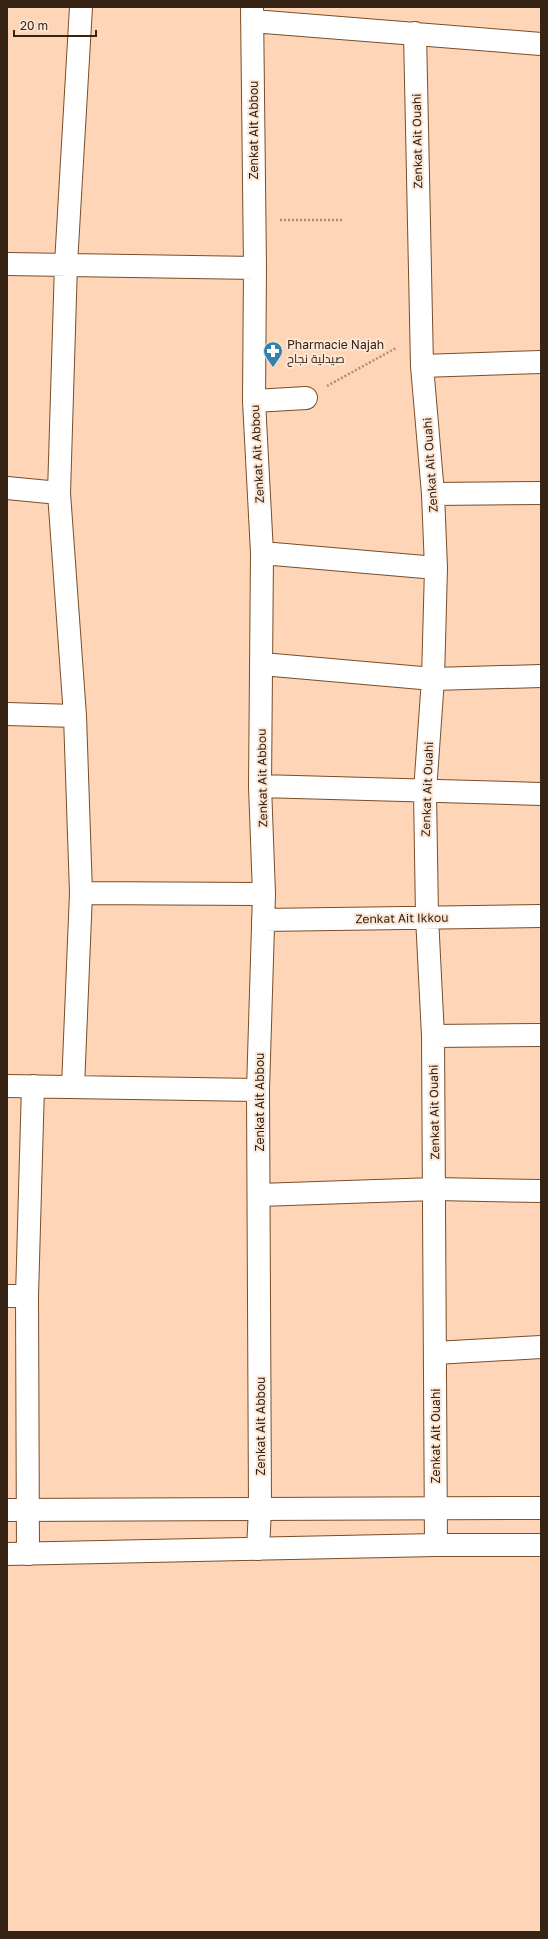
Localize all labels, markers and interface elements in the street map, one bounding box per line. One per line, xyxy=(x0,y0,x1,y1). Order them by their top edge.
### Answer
scale bar xyxy=(14,12,96,38)
text: 20 m xyxy=(20,18,48,33)
street label: Zenkat Ait Abbou xyxy=(246,81,261,179)
street label: Zenkat Ait Ouahi xyxy=(409,93,425,189)
place label: Pharmacie Najah صيدلية نجاح xyxy=(287,337,384,367)
pharmacy icon: Pharmacie Najah صيدلية نجاح xyxy=(262,340,284,368)
street label: Zenkat Ait Abbou xyxy=(247,404,267,504)
street label: Zenkat Ait Ouahi xyxy=(419,417,441,513)
street label: Zenkat Ait Abbou xyxy=(254,729,270,827)
street label: Zenkat Ait Ouahi xyxy=(418,741,436,837)
street label: Zenkat Ait Ikkou xyxy=(355,910,449,926)
street label: Zenkat Ait Abbou xyxy=(252,1053,267,1151)
street label: Zenkat Ait Ouahi xyxy=(426,1064,442,1160)
street label: Zenkat Ait Abbou xyxy=(253,1377,268,1475)
street label: Zenkat Ait Ouahi xyxy=(428,1389,443,1484)

